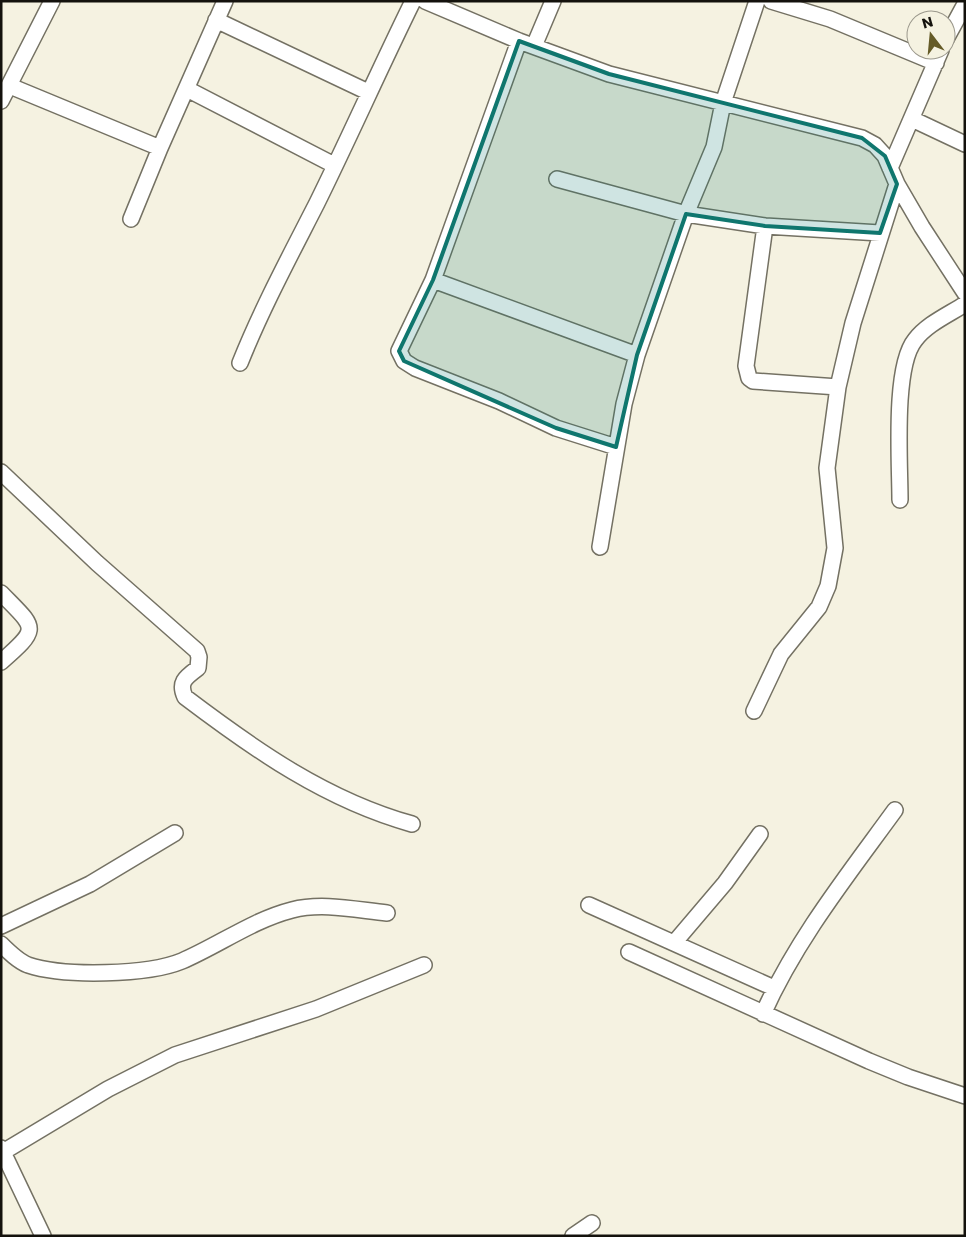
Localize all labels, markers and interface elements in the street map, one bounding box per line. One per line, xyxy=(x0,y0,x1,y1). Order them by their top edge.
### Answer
north arrow xyxy=(906,10,956,60)
text: N xyxy=(920,11,935,34)

